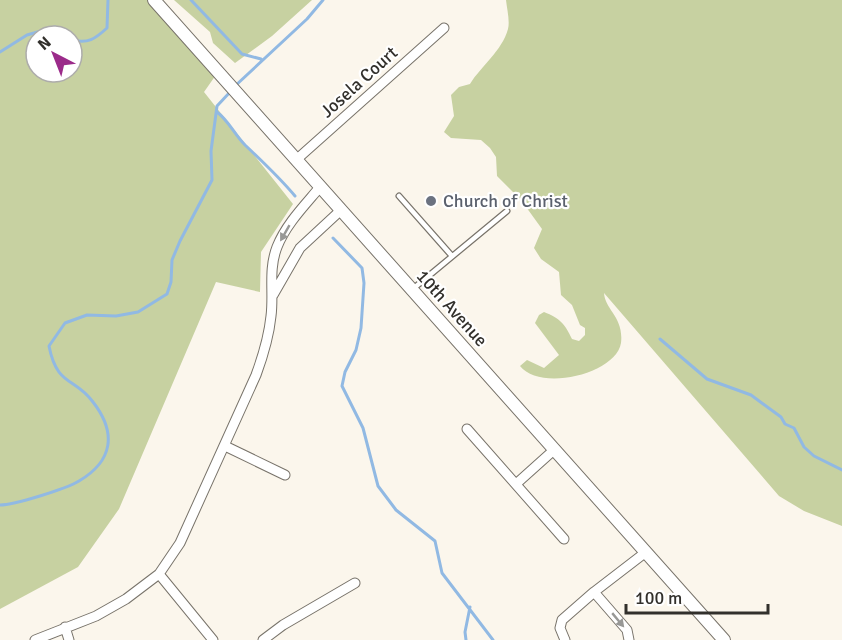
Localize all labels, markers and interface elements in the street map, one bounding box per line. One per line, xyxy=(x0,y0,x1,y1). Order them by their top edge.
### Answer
north arrow xyxy=(24,24,84,84)
text: N xyxy=(34,32,55,55)
street label: Josela Court xyxy=(316,42,402,122)
place label: Church of Christ xyxy=(443,190,568,212)
marker: Church of Christ xyxy=(424,194,438,208)
one-way arrow xyxy=(279,225,290,241)
street label: 10th Avenue xyxy=(412,265,492,351)
scale bar xyxy=(626,577,768,615)
text: 100 m xyxy=(635,587,682,609)
one-way arrow xyxy=(611,612,624,627)

